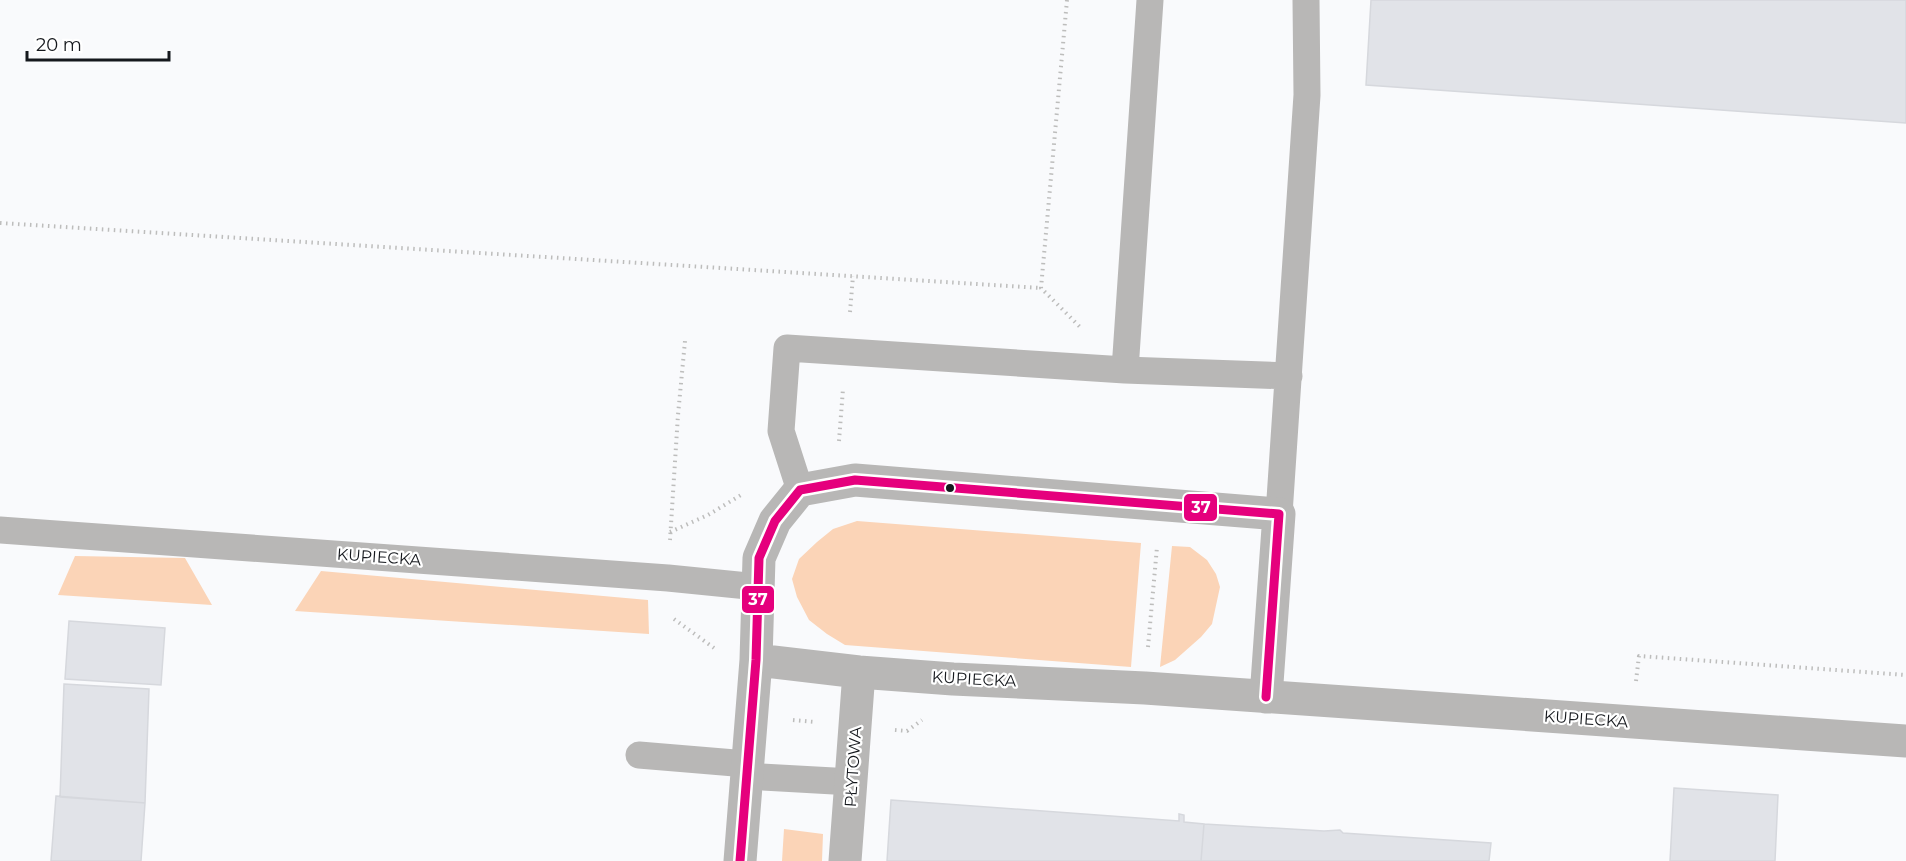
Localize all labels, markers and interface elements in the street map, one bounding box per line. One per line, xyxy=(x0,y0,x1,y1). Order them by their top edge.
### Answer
scale bar xyxy=(27,24,170,62)
text: 20 m xyxy=(36,34,82,56)
unlabelled marker xyxy=(944,482,956,494)
line badge: 37 xyxy=(1183,493,1218,522)
text: 37 xyxy=(1190,498,1211,517)
street label: KUPIECKA xyxy=(336,545,422,569)
line badge: 37 xyxy=(741,585,775,614)
text: 37 xyxy=(747,590,768,609)
street label: KUPIECKA xyxy=(931,667,1017,691)
street label: KUPIECKA xyxy=(1543,707,1629,731)
street label: PŁYTOWA xyxy=(841,726,865,808)

